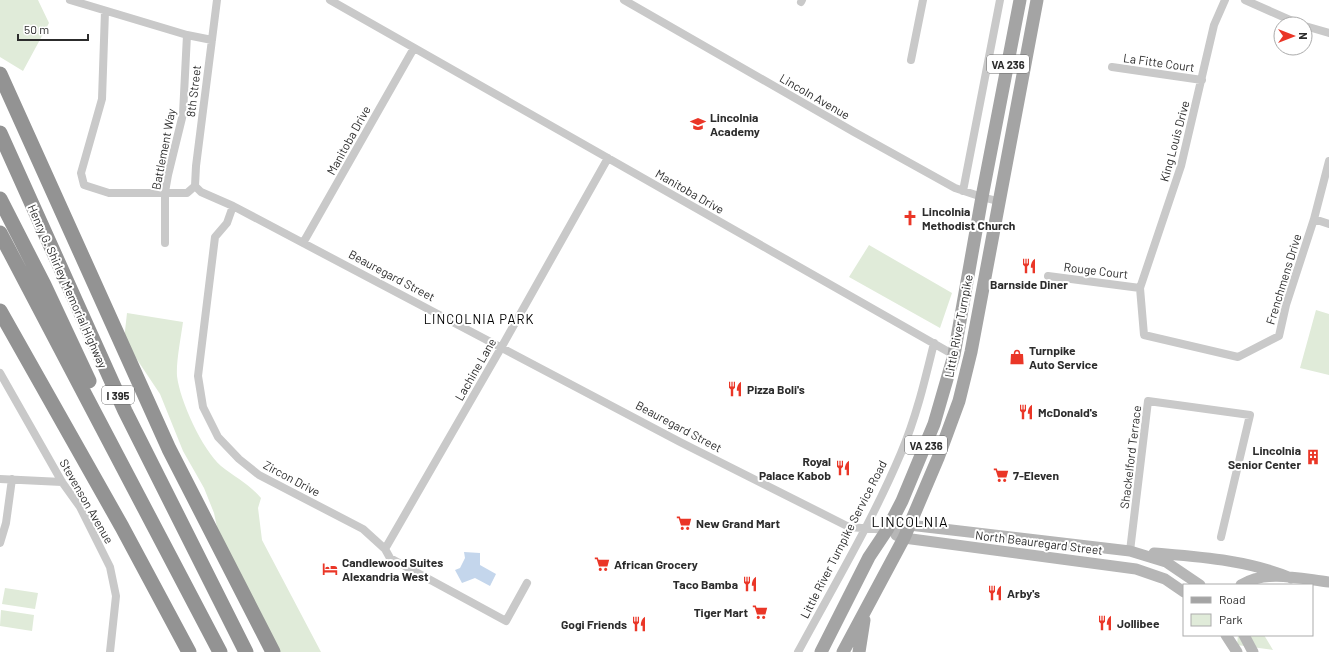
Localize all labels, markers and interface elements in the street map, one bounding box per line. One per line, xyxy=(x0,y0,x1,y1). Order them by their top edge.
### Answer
scale bar xyxy=(18,16,88,42)
north arrow xyxy=(1273,16,1313,56)
text: 50 m xyxy=(24,22,49,36)
text: N xyxy=(1297,32,1310,40)
street label: La Fitte Court xyxy=(1123,50,1195,74)
road number: VA 236 xyxy=(987,55,1029,73)
street label: 8th Street xyxy=(183,64,203,118)
street label: Lincoln Avenue xyxy=(777,70,853,122)
street label: King Louis Drive xyxy=(1156,99,1192,183)
street label: Manitoba Drive xyxy=(323,103,373,177)
street label: Battlement Way xyxy=(148,107,178,191)
place label: Lincolnia Academy xyxy=(710,110,760,138)
school or university icon: Lincolnia Academy xyxy=(689,115,707,133)
street label: Manitoba Drive xyxy=(653,166,727,216)
street label: Henry G. Shirley Memorial Highway xyxy=(25,202,111,371)
place label: Lincolnia Methodist Church xyxy=(922,204,1015,232)
church icon: Lincolnia Methodist Church xyxy=(901,209,919,227)
street label: Frenchmens Drive xyxy=(1263,232,1303,326)
street label: Beauregard Street xyxy=(346,246,438,304)
restaurant icon: Barnside Diner xyxy=(1020,257,1038,275)
street label: Rouge Court xyxy=(1063,259,1129,281)
street label: Little River Turnpike xyxy=(941,273,975,379)
place label: Barnside Diner xyxy=(990,277,1068,291)
district label: LINCOLNIA PARK xyxy=(424,311,534,327)
street label: Lachine Lane xyxy=(452,335,498,403)
place label: Turnpike Auto Service xyxy=(1029,343,1098,371)
shop icon: Turnpike Auto Service xyxy=(1008,348,1026,366)
restaurant icon: Pizza Boli's xyxy=(726,380,744,398)
place label: Pizza Boli's xyxy=(747,382,805,396)
road number: I 395 xyxy=(102,386,134,404)
street label: Beauregard Street xyxy=(633,397,725,455)
restaurant icon: McDonald's xyxy=(1017,403,1035,421)
street label: Shackelford Terrace xyxy=(1117,404,1143,510)
place label: McDonald's xyxy=(1038,405,1098,419)
road number: VA 236 xyxy=(905,436,947,454)
place label: Lincolnia Senior Center xyxy=(1228,443,1301,471)
building icon: Lincolnia Senior Center xyxy=(1304,448,1322,466)
place label: Royal Palace Kabob xyxy=(759,454,831,482)
street label: Stevenson Avenue xyxy=(57,456,117,546)
street label: Zircon Drive xyxy=(261,457,323,499)
street label: Little River Turnpike Service Road xyxy=(797,458,889,620)
restaurant icon: Royal Palace Kabob xyxy=(834,459,852,477)
supermarket icon: 7-Eleven xyxy=(992,466,1010,484)
place label: 7-Eleven xyxy=(1013,468,1059,482)
district label: LINCOLNIA xyxy=(872,513,948,530)
supermarket icon: New Grand Mart xyxy=(675,514,693,532)
place label: New Grand Mart xyxy=(696,516,781,530)
street label: North Beauregard Street xyxy=(975,527,1103,557)
place label: Candlewood Suites Alexandria West xyxy=(342,555,443,583)
supermarket icon: African Grocery xyxy=(593,555,611,573)
place label: African Grocery xyxy=(614,557,698,571)
hotel icon: Candlewood Suites Alexandria West xyxy=(321,560,339,578)
restaurant icon: Taco Bamba xyxy=(741,575,759,593)
place label: Taco Bamba xyxy=(673,577,738,591)
restaurant icon: Arby's xyxy=(986,584,1004,602)
legend xyxy=(1183,584,1313,636)
place label: Arby's xyxy=(1007,586,1040,600)
text: Road xyxy=(1219,592,1246,606)
supermarket icon: Tiger Mart xyxy=(751,603,769,621)
place label: Tiger Mart xyxy=(694,605,748,619)
text: Park xyxy=(1219,612,1243,626)
restaurant icon: Jollibee xyxy=(1096,614,1114,632)
restaurant icon: Gogi Friends xyxy=(630,615,648,633)
place label: Jollibee xyxy=(1117,616,1160,630)
place label: Gogi Friends xyxy=(561,617,627,631)

